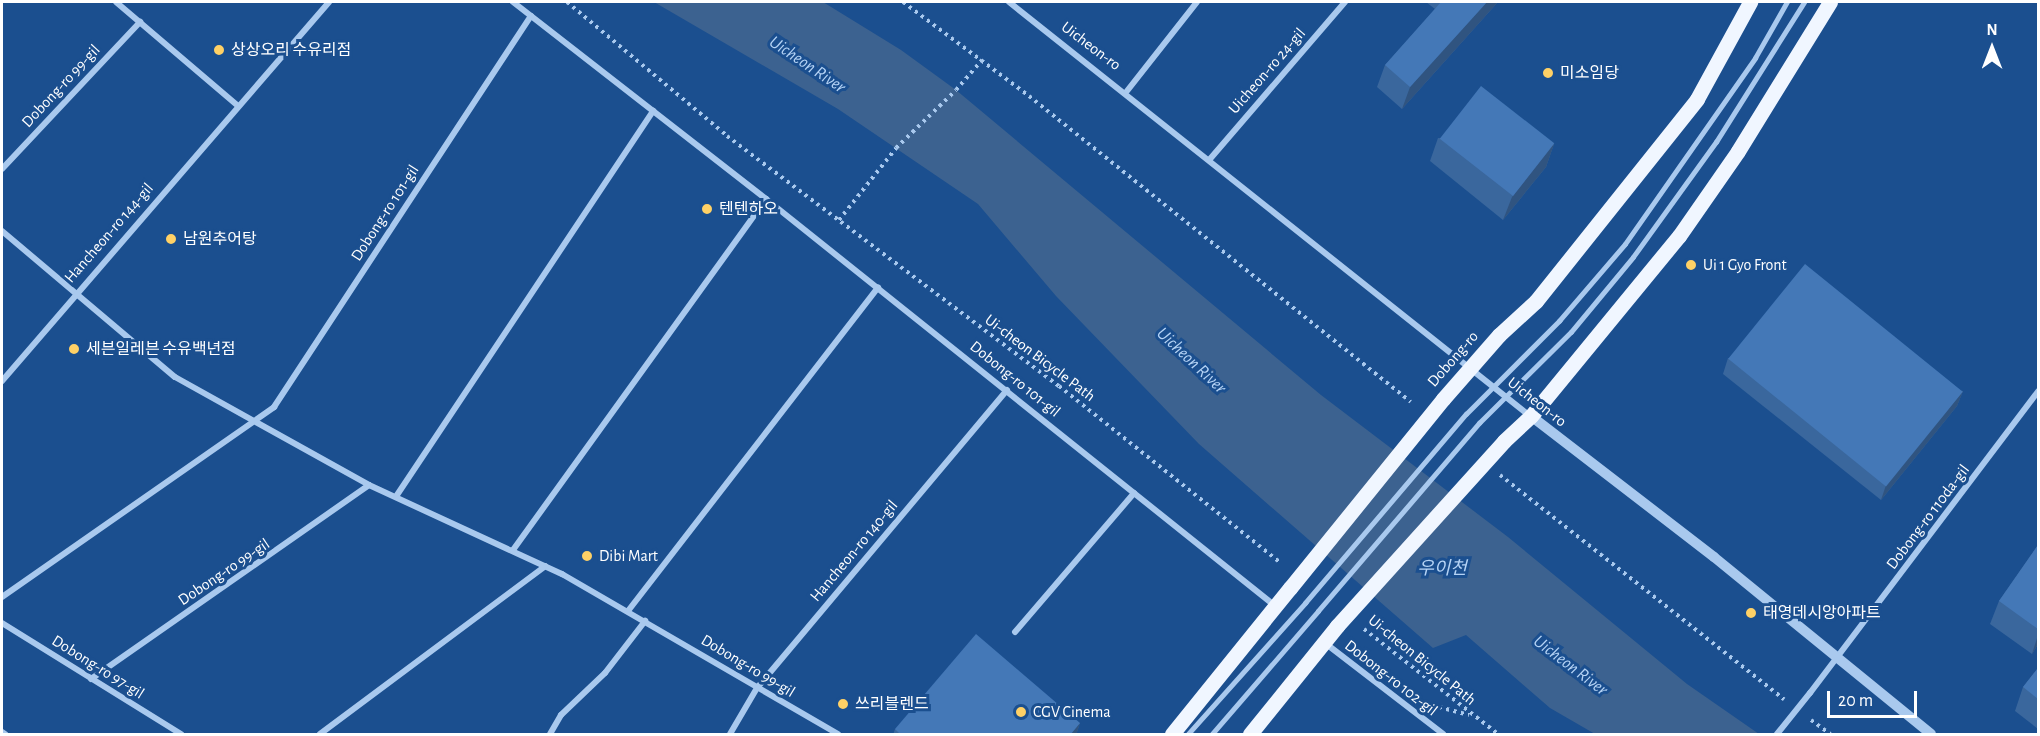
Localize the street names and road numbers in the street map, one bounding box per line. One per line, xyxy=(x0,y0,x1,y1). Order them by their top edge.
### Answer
street label: Uicheon-ro xyxy=(1057,17,1125,75)
street label: Uicheon-ro 24-gil xyxy=(1224,24,1310,118)
street label: Dobong-ro 99-gil xyxy=(18,41,104,131)
street label: Dobong-ro 101-gil xyxy=(347,161,423,265)
street label: Hancheon-ro 144-gil xyxy=(60,179,158,287)
street label: Ui-cheon Bicycle Path xyxy=(981,310,1099,406)
street label: Dobong-ro xyxy=(1423,327,1483,391)
street label: Dobong-ro 101-gil xyxy=(966,337,1064,421)
street label: Uicheon-ro xyxy=(1504,373,1570,431)
street label: Dobong-ro 110da-gil xyxy=(1882,461,1974,573)
street label: Hancheon-ro 140-gil xyxy=(806,496,902,606)
street label: Dobong-ro 99-gil xyxy=(175,534,273,610)
street label: Ui-cheon Bicycle Path xyxy=(1364,611,1480,709)
street label: Dobong-ro 99-gil xyxy=(698,630,798,702)
street label: Dobong-ro 97-gil xyxy=(48,631,148,703)
street label: Dobong-ro 102-gil xyxy=(1341,636,1441,720)

